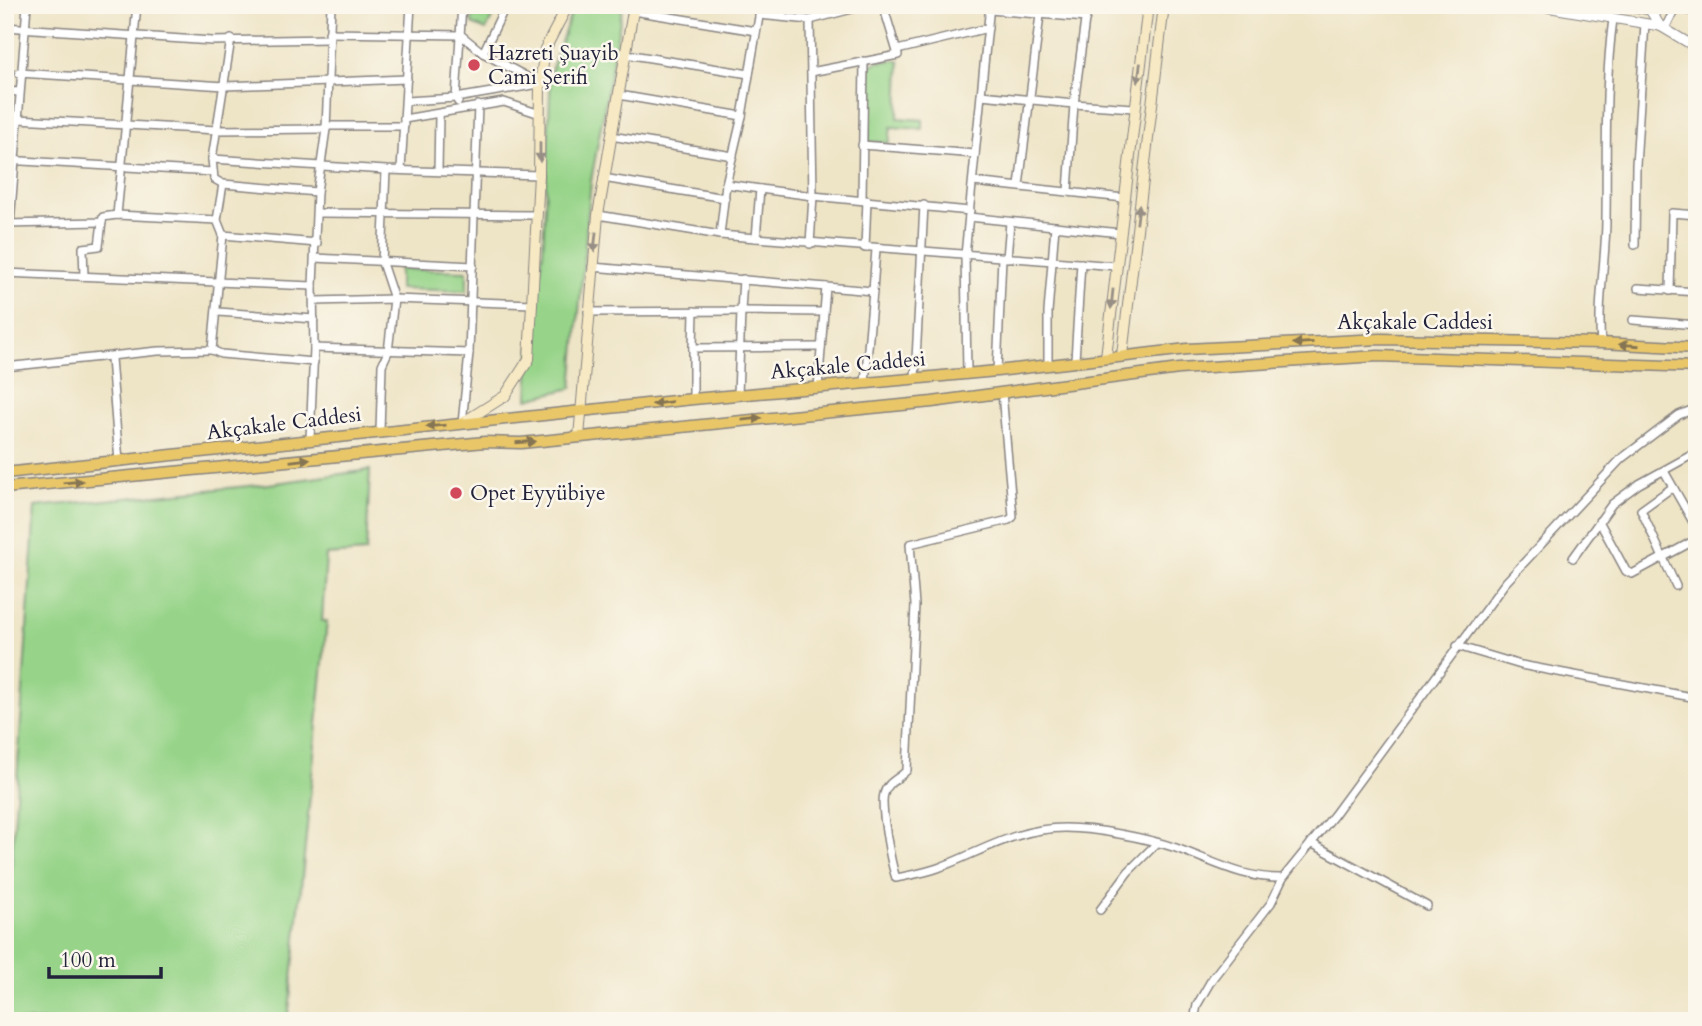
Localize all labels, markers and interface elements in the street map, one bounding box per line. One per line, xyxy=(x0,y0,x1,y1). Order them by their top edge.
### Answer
place label: Hazreti Şuayib Cami Şerifi xyxy=(488,39,619,92)
marker: Hazreti Şuayib Cami Şerifi xyxy=(466,57,482,73)
one-way arrow xyxy=(1133,62,1144,84)
one-way arrow xyxy=(534,141,546,163)
one-way arrow xyxy=(1132,203,1143,225)
one-way arrow xyxy=(589,231,600,253)
one-way arrow xyxy=(1107,288,1118,310)
street label: Akçakale Caddesi xyxy=(1337,308,1493,337)
one-way arrow xyxy=(1292,337,1314,348)
one-way arrow xyxy=(1617,339,1639,350)
street label: Akçakale Caddesi xyxy=(769,344,927,387)
one-way arrow xyxy=(651,397,673,408)
street label: Akçakale Caddesi xyxy=(205,400,363,447)
one-way arrow xyxy=(742,413,764,424)
one-way arrow xyxy=(425,421,447,432)
one-way arrow xyxy=(515,436,537,447)
one-way arrow xyxy=(289,454,311,465)
one-way arrow xyxy=(62,476,84,487)
place label: Opet Eyyübiye xyxy=(470,479,606,508)
marker: Opet Eyyübiye xyxy=(448,485,464,501)
scale bar xyxy=(49,935,161,979)
text: 100 m xyxy=(60,946,116,975)

